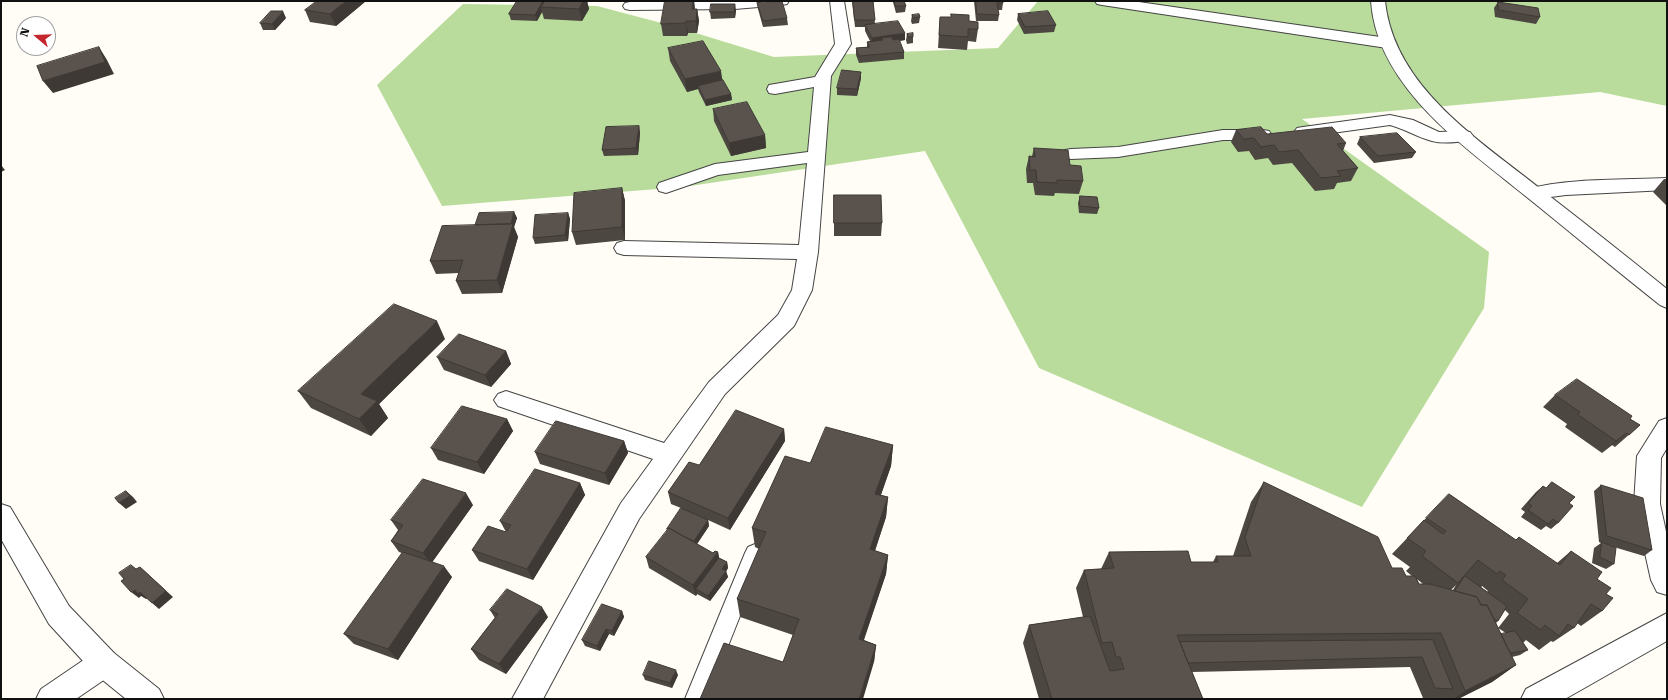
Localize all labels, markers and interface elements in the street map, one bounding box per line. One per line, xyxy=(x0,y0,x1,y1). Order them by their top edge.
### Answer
north arrow xyxy=(16,16,56,56)
text: N xyxy=(18,26,33,38)

